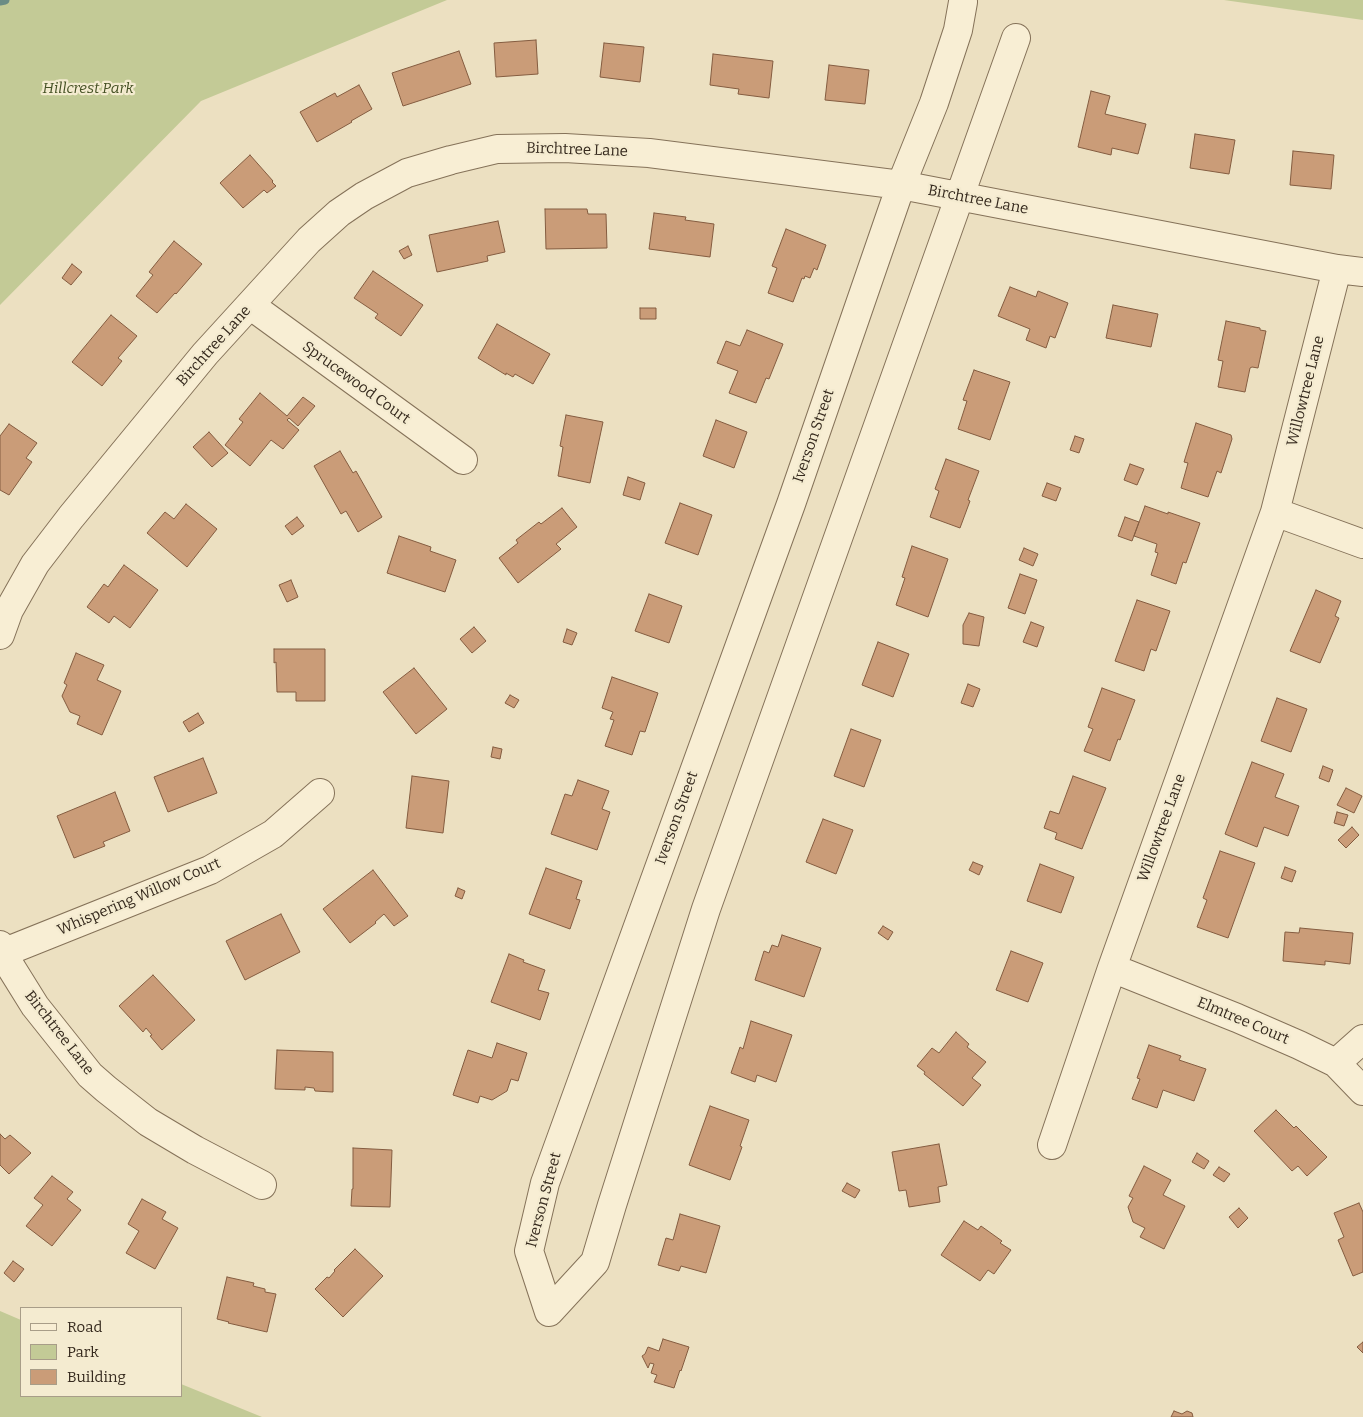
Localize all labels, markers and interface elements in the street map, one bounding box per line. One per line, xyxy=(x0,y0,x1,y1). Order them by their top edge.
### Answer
park label: Hillcrest Park xyxy=(42,80,134,98)
street label: Birchtree Lane xyxy=(526,139,628,161)
street label: Birchtree Lane xyxy=(926,181,1030,219)
street label: Birchtree Lane xyxy=(173,302,255,390)
street label: Willowtree Lane xyxy=(1284,334,1328,448)
street label: Sprucewood Court xyxy=(299,338,413,428)
street label: Iverson Street xyxy=(790,387,838,485)
street label: Iverson Street xyxy=(652,769,702,867)
street label: Willowtree Lane xyxy=(1134,772,1190,884)
street label: Whispering Willow Court xyxy=(55,854,223,940)
street label: Birchtree Lane xyxy=(21,987,97,1079)
street label: Elmtree Court xyxy=(1194,994,1292,1048)
street label: Iverson Street xyxy=(523,1150,565,1250)
legend xyxy=(20,1307,182,1397)
text: Road xyxy=(67,1318,102,1336)
text: Park xyxy=(67,1343,99,1361)
text: Building xyxy=(67,1368,126,1386)

